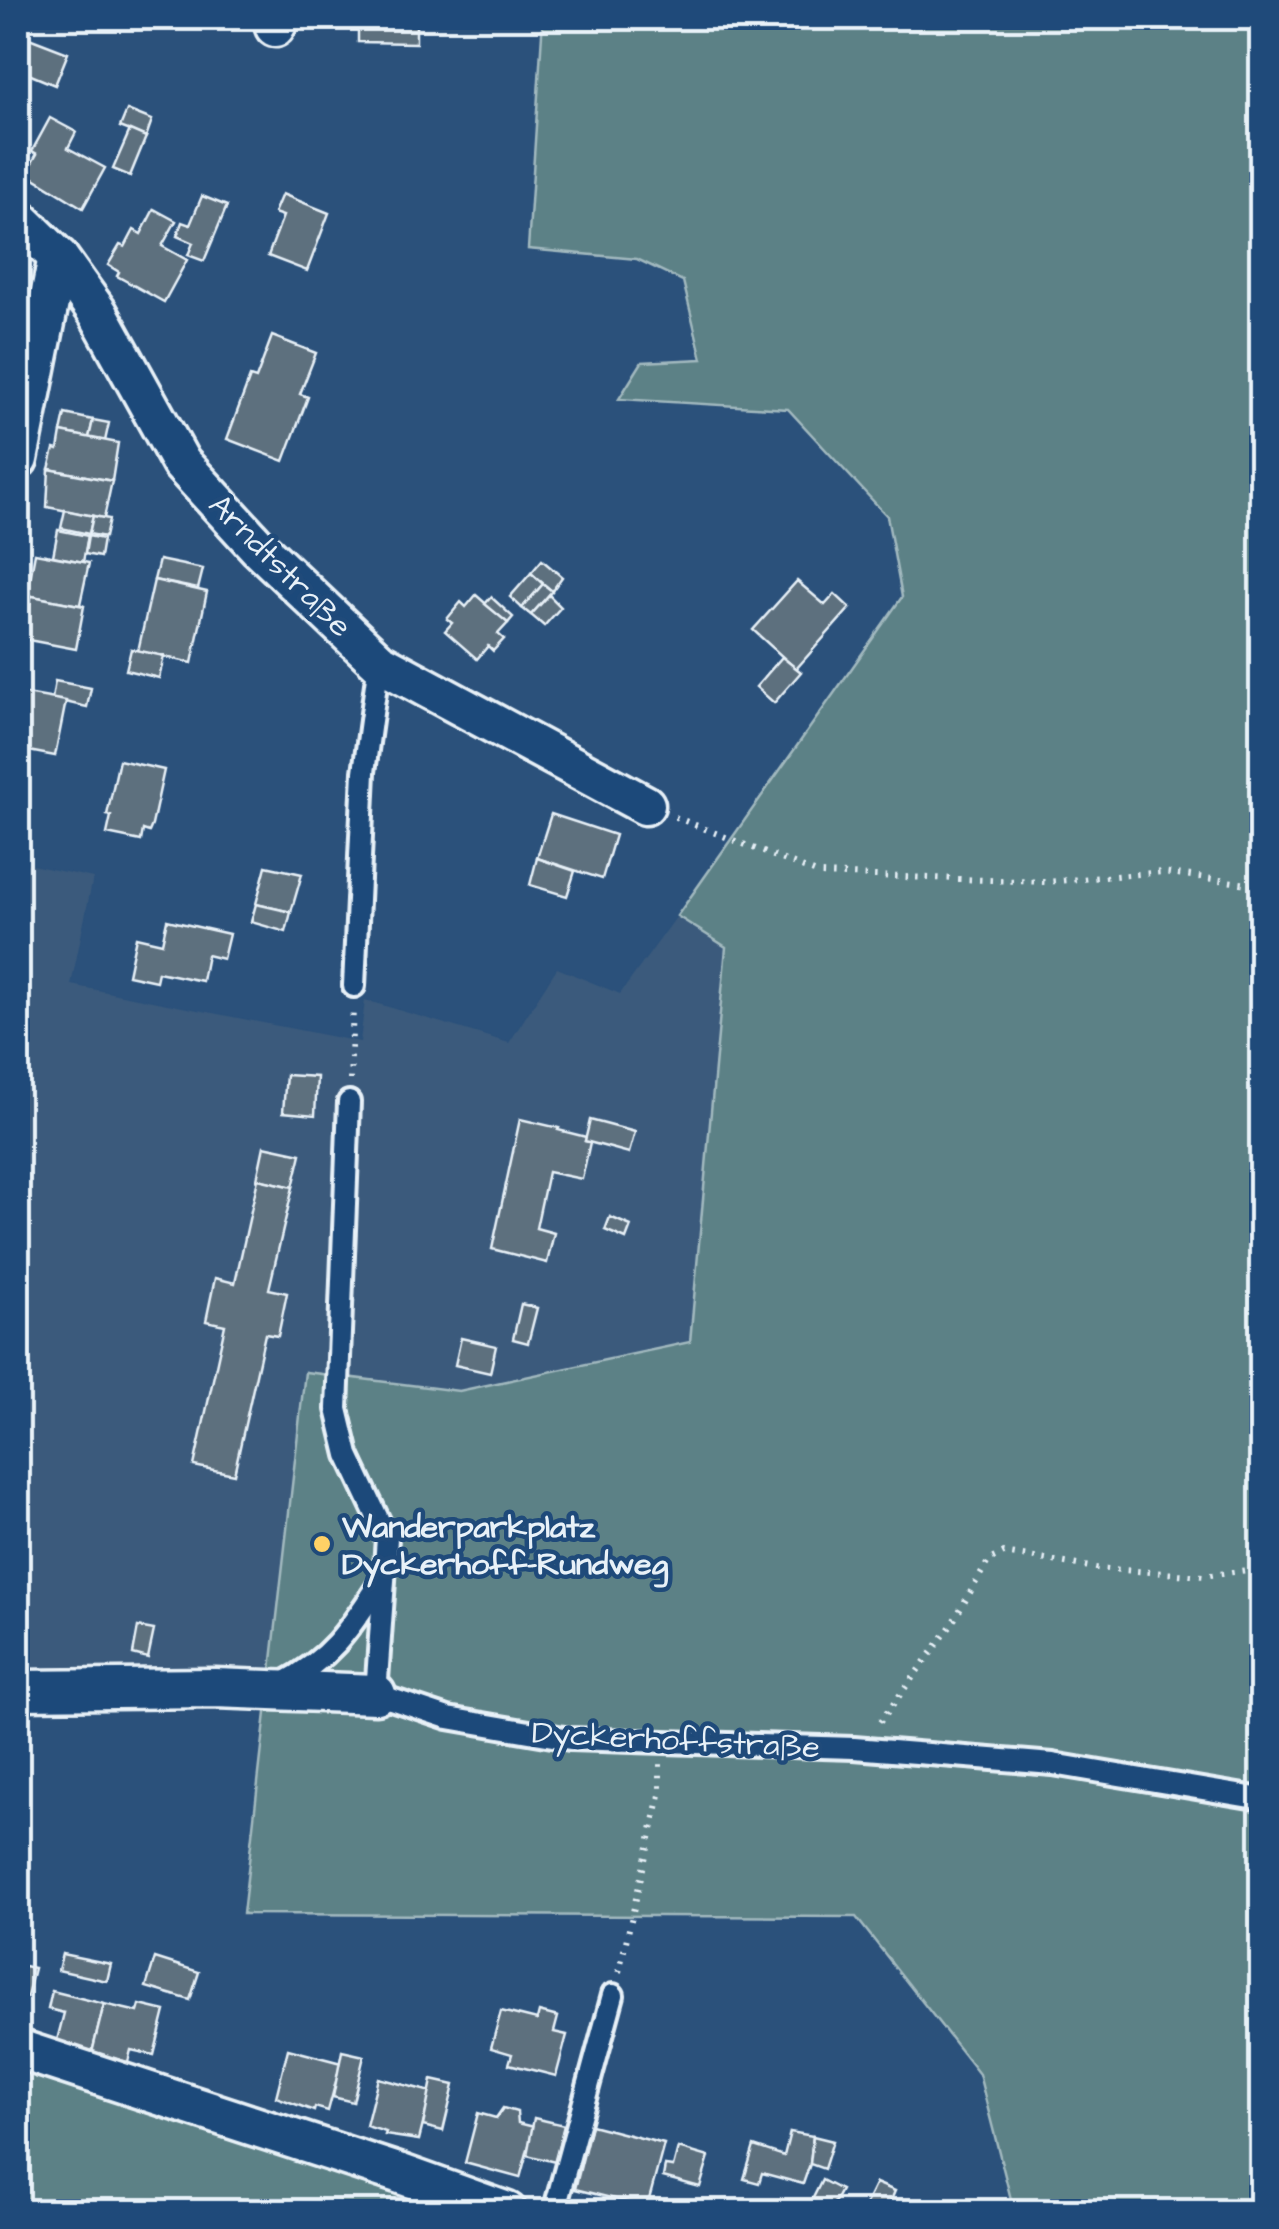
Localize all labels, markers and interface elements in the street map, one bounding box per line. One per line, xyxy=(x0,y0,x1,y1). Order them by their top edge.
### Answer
street label: Arndtstraße xyxy=(198,484,362,648)
place label: Wanderparkplatz Dyckerhoff-Rundweg xyxy=(341,1505,669,1588)
marker: Wanderparkplatz Dyckerhoff-Rundweg xyxy=(311,1533,333,1555)
street label: Dyckerhoffstraße xyxy=(531,1710,821,1771)

